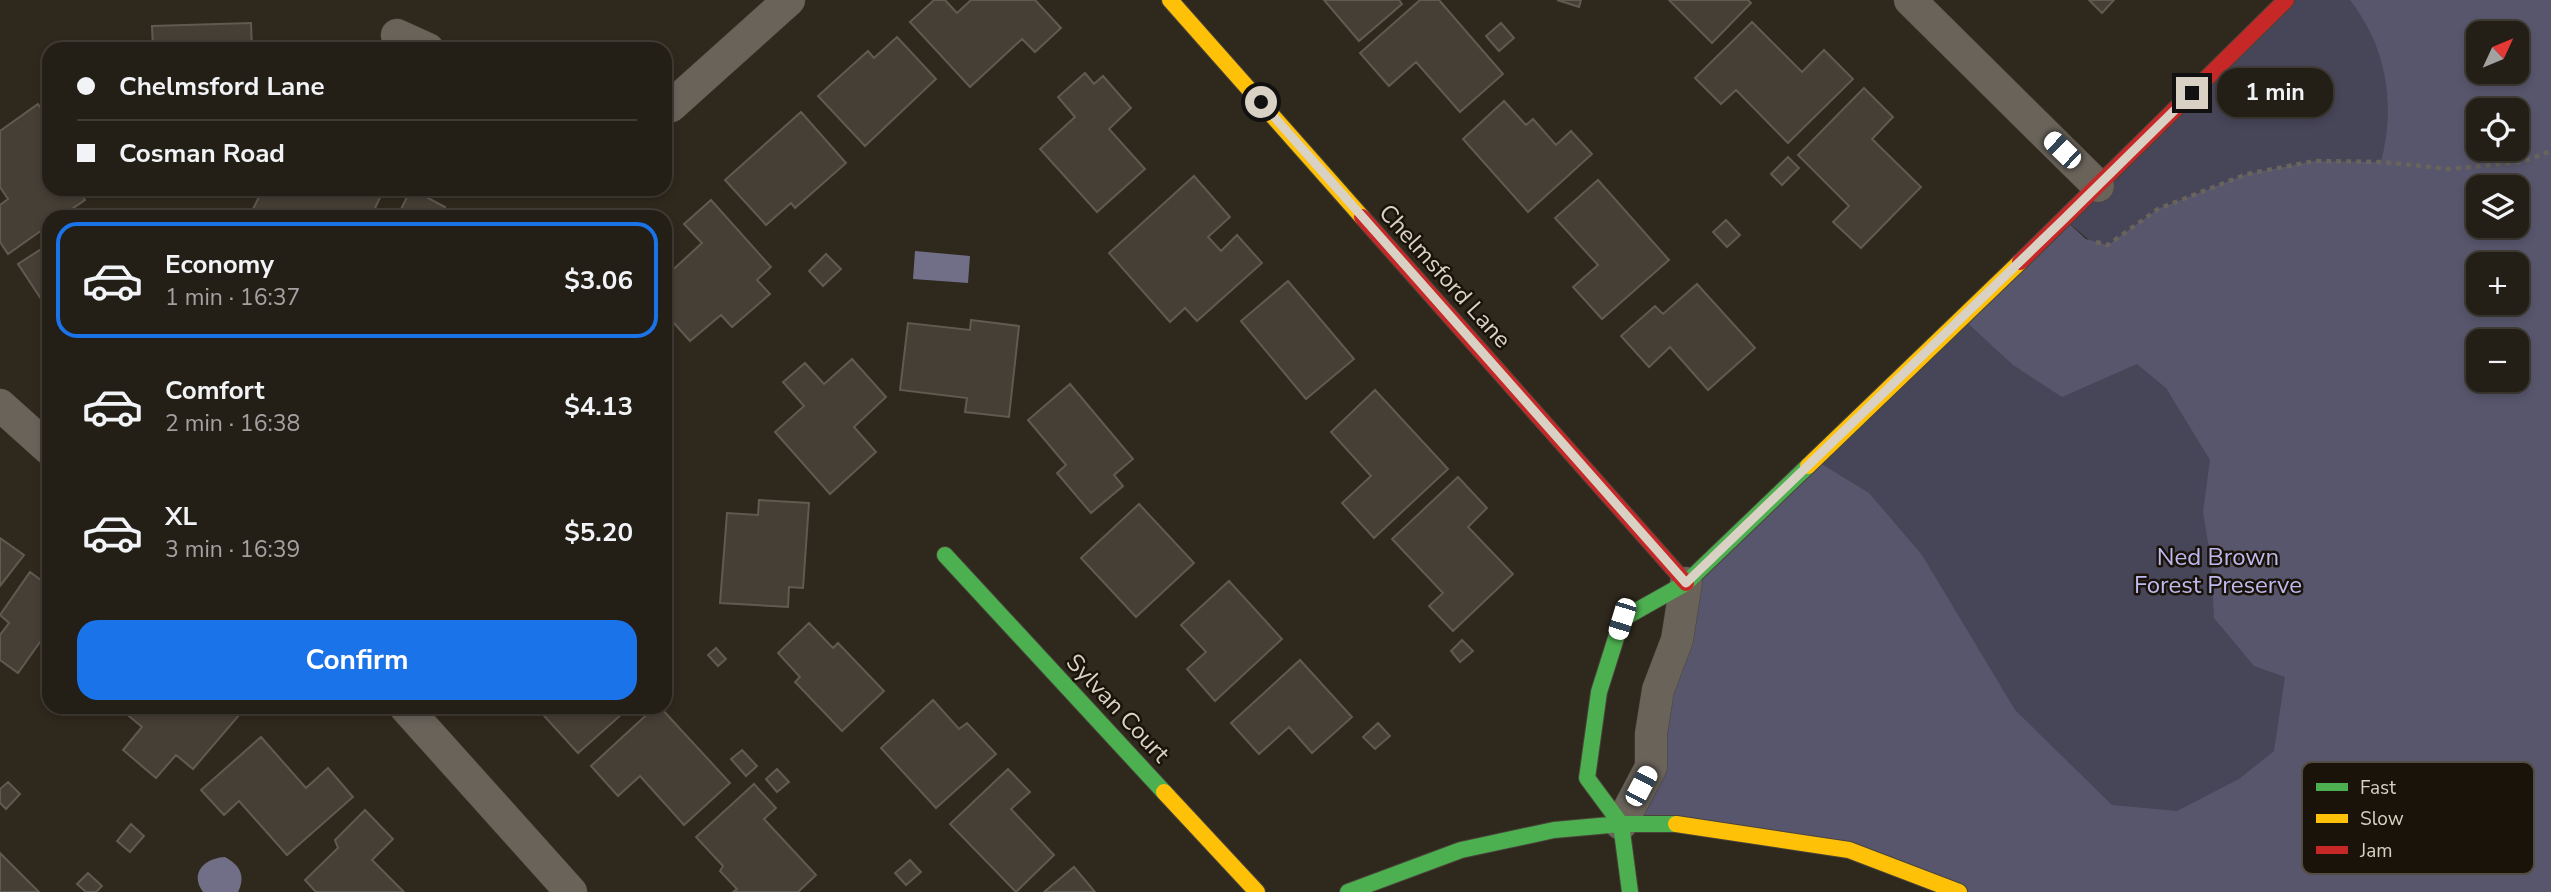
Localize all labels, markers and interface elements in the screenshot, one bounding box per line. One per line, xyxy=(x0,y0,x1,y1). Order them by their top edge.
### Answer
north arrow xyxy=(2466,21,2529,84)
map controls xyxy=(2466,21,2529,392)
callout: 1 min xyxy=(2216,68,2332,118)
text: Chelmsford Lane xyxy=(119,69,325,104)
route end xyxy=(2176,77,2208,109)
text: 1 min xyxy=(2245,77,2305,108)
route start xyxy=(1245,86,1277,118)
button: locate xyxy=(2466,98,2529,161)
car xyxy=(2040,128,2085,172)
text: Cosman Road xyxy=(119,136,285,171)
button: layers xyxy=(2466,175,2529,238)
street label: Chelmsford Lane xyxy=(1372,197,1518,355)
text: Economy xyxy=(165,247,274,282)
icon: car xyxy=(81,249,144,312)
button: + xyxy=(2466,252,2529,315)
text: $3.06 xyxy=(564,263,633,298)
text: 1 min · 16:37 xyxy=(165,282,300,313)
button: − xyxy=(2466,329,2529,392)
text: Comfort xyxy=(165,373,265,408)
icon: car xyxy=(81,375,144,438)
text: $4.13 xyxy=(564,389,633,424)
text: 2 min · 16:38 xyxy=(165,408,300,439)
text: XL xyxy=(165,499,197,534)
icon: car xyxy=(81,501,144,564)
text: $5.20 xyxy=(564,515,633,550)
text: 3 min · 16:39 xyxy=(165,534,300,565)
park label: Ned Brown Forest Preserve xyxy=(2134,541,2302,601)
car xyxy=(1606,596,1639,642)
button: Confirm xyxy=(77,620,637,700)
street label: Sylvan Court xyxy=(1059,647,1177,770)
legend xyxy=(2302,762,2534,874)
car xyxy=(1622,763,1661,809)
text: Fast xyxy=(2360,775,2396,801)
text: Slow xyxy=(2360,806,2404,832)
text: Jam xyxy=(2359,838,2393,864)

